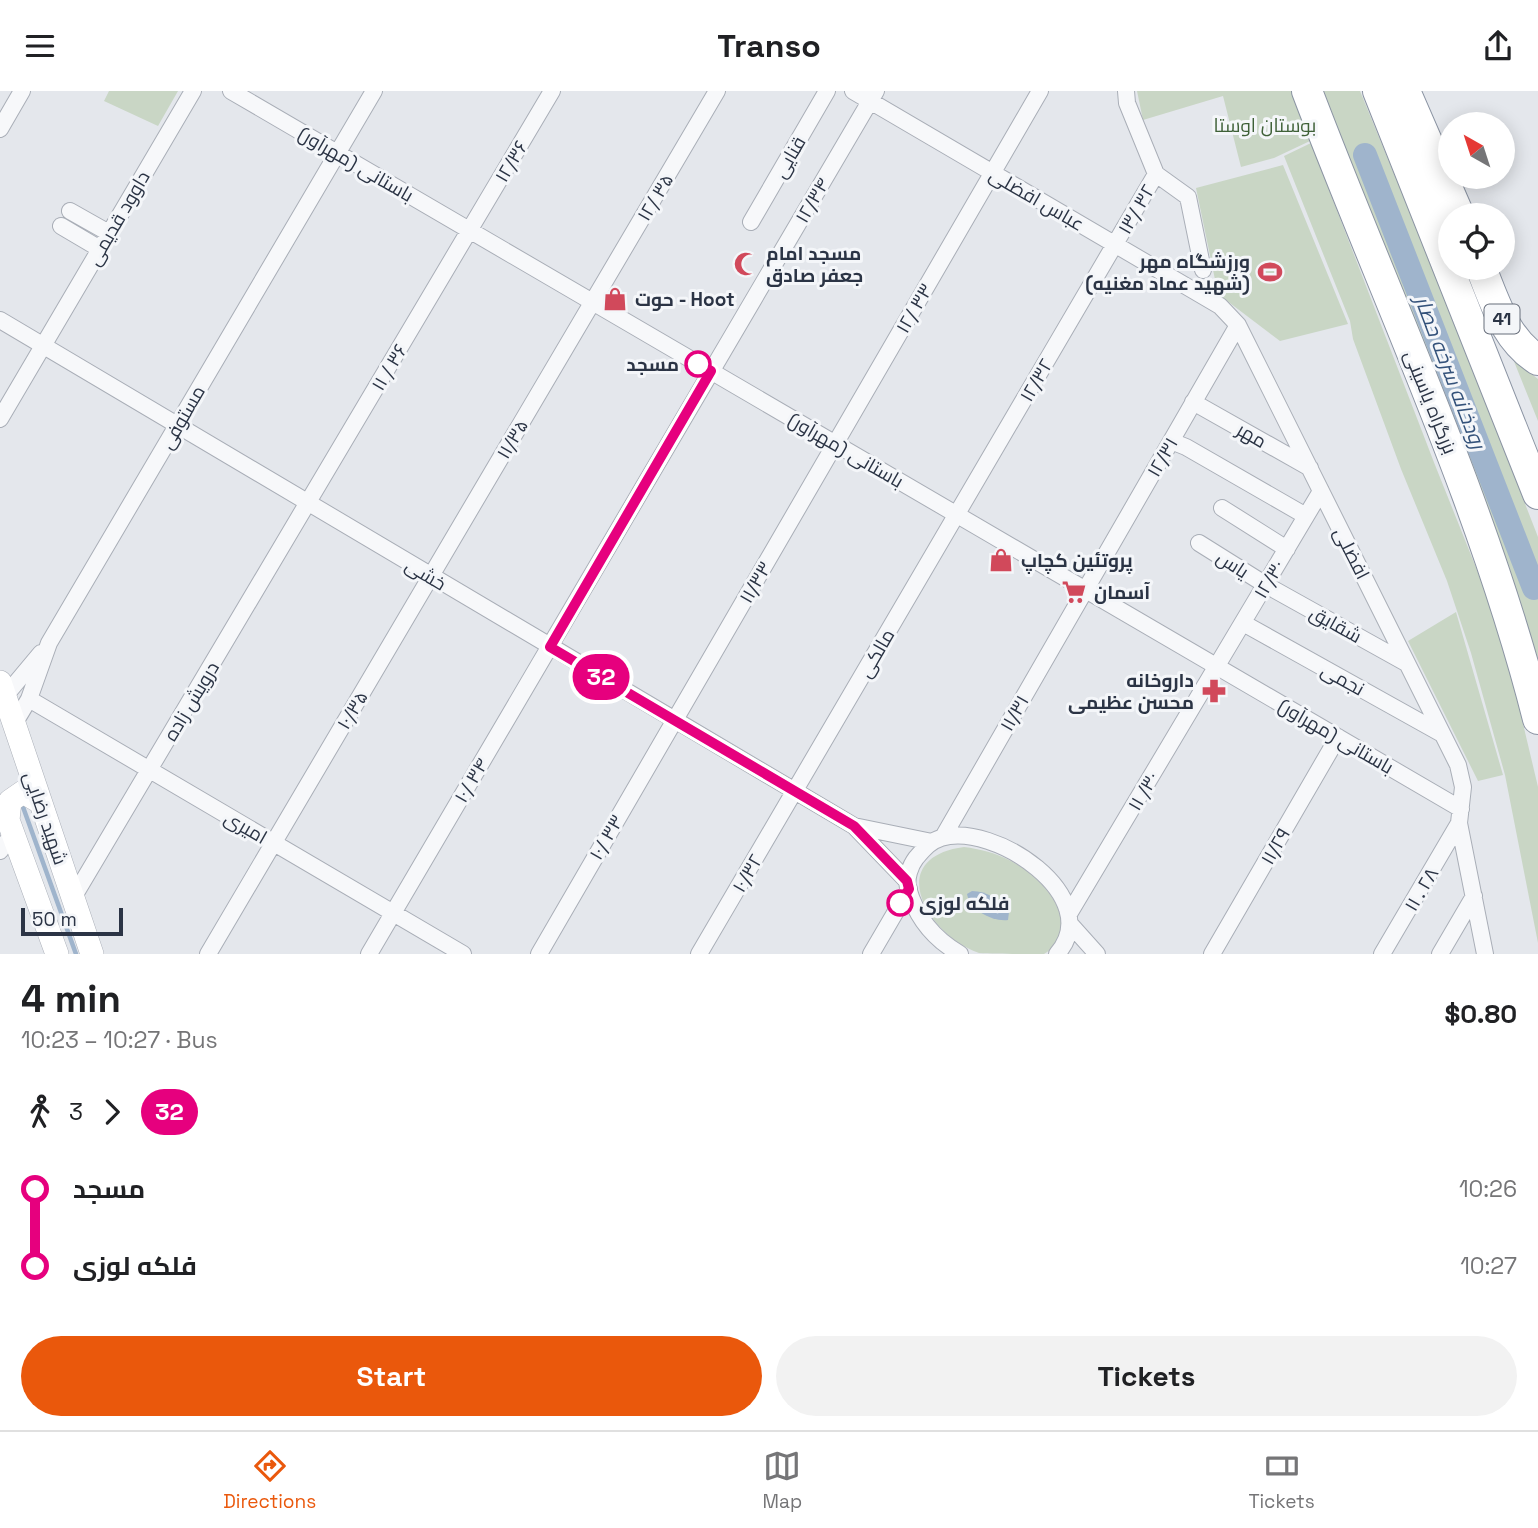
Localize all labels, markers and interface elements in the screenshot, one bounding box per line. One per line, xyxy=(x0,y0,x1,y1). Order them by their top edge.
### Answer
text: Transo xyxy=(717,26,821,66)
icon: menu xyxy=(21,27,59,65)
icon: share xyxy=(1479,27,1517,65)
north arrow xyxy=(1438,112,1516,189)
map controls xyxy=(1438,112,1515,280)
park label: بوستان اوستا xyxy=(1214,113,1316,138)
street label: باستانی (مهرآور) xyxy=(293,121,418,208)
street label: قنایی xyxy=(767,132,811,183)
street label: ۱۲/۳۶ xyxy=(489,136,534,187)
street label: عباس افضلی xyxy=(985,162,1089,237)
street label: داوود قدیمی xyxy=(81,166,156,270)
street label: ۱۲/ ۳۵ xyxy=(632,169,679,226)
street label: ۱۲/۳۴ xyxy=(790,173,835,227)
street label: ۱۳/ ۳۲ xyxy=(1112,180,1161,239)
button: locate xyxy=(1438,203,1515,280)
place label: مسجد امام جعفر صادق xyxy=(766,241,863,288)
place label: ورزشگاه مهر (شهید عماد مغنیه) xyxy=(1085,249,1250,296)
mosque icon: مسجد امام جعفر صادق xyxy=(732,250,760,278)
sports icon: ورزشگاه مهر (شهید عماد مغنیه) xyxy=(1256,258,1284,286)
street label: ۱۲/ ۳۳ xyxy=(890,279,939,338)
shop icon: حوت - Hoot xyxy=(601,285,629,313)
place label: حوت - Hoot xyxy=(635,287,735,312)
water label: رودخانه سرخه حصار xyxy=(1408,289,1493,454)
road number: 41 xyxy=(1484,304,1520,333)
street label: ۱۱ / ۳۶ xyxy=(366,339,413,395)
street label: بزرگراه یاسینی xyxy=(1398,347,1463,458)
marker: مسجد xyxy=(685,351,711,377)
place label: مسجد xyxy=(626,352,679,377)
street label: ۱۲/۳۲ xyxy=(1014,354,1059,406)
street label: مستوفی xyxy=(154,381,211,454)
street label: باستانی (مهرآور) xyxy=(783,407,908,494)
street label: ۱۱/۳۵ xyxy=(491,415,534,464)
street label: مهر xyxy=(1231,416,1271,454)
street label: ۱۲/۳۱ xyxy=(1141,433,1184,482)
street label: افضلی xyxy=(1328,523,1375,584)
street label: یاس xyxy=(1212,545,1254,584)
shop icon: پروتئین کچاپ xyxy=(987,546,1015,574)
place label: پروتئین کچاپ xyxy=(1021,548,1133,574)
street label: خشی xyxy=(401,552,451,596)
street label: ۱۲/۳۰ xyxy=(1248,555,1291,603)
street label: ۱۱/۳۳ xyxy=(733,557,777,608)
supermarket icon: آسمان xyxy=(1060,578,1088,606)
place label: آسمان xyxy=(1094,580,1150,605)
street label: شقایق xyxy=(1305,600,1366,649)
street label: مالکی xyxy=(853,624,900,682)
line badge: 32 xyxy=(570,654,632,700)
street label: درویش زاده xyxy=(158,657,225,746)
street label: نجمی xyxy=(1317,657,1369,702)
text: 32 xyxy=(587,661,615,692)
place label: داروخانه محسن عظیمی xyxy=(1068,668,1194,715)
pharmacy icon: داروخانه محسن عظیمی xyxy=(1200,677,1228,705)
street label: ۱۰/۳۵ xyxy=(331,686,374,734)
street label: ۱۱/۳۱ xyxy=(994,691,1035,736)
street label: باستانی (مهرآور) xyxy=(1273,693,1398,780)
street label: ۱۰/ ۳۴ xyxy=(449,753,494,807)
street label: ۱۱ /۳۰ xyxy=(1122,767,1165,815)
street label: شهید رضایی xyxy=(18,768,73,868)
street label: امیری xyxy=(220,805,272,850)
street label: ۱۰/ ۳۳ xyxy=(584,810,629,864)
street label: ۱۱/۲۹ xyxy=(1255,823,1296,869)
street label: ۱۰/۳۲ xyxy=(726,849,768,897)
street label: ۱۱ . ۲۸ xyxy=(1399,863,1444,916)
marker: فلکه لوزی xyxy=(887,890,913,916)
place label: فلکه لوزی xyxy=(919,891,1009,916)
scale bar xyxy=(21,905,122,937)
text: 50 m xyxy=(32,907,77,932)
text: 4 min xyxy=(21,975,121,1023)
text: $0.80 xyxy=(1445,997,1517,1031)
text: 10:23 – 10:27 · Bus xyxy=(21,1025,218,1055)
icon: walk xyxy=(21,1093,59,1131)
icon: forward xyxy=(93,1093,131,1131)
text: 32 xyxy=(155,1096,184,1127)
text: 3 xyxy=(69,1097,83,1127)
text: مسجد xyxy=(73,1172,145,1206)
text: 10:26 xyxy=(1459,1174,1517,1204)
text: فلکه لوزی xyxy=(73,1249,197,1283)
text: 10:27 xyxy=(1460,1251,1517,1281)
button: Start xyxy=(21,1336,762,1416)
button: Tickets xyxy=(776,1336,1517,1416)
tab: Directions xyxy=(223,1447,316,1514)
tab: Map xyxy=(763,1447,802,1514)
tab: Tickets xyxy=(1248,1447,1315,1514)

